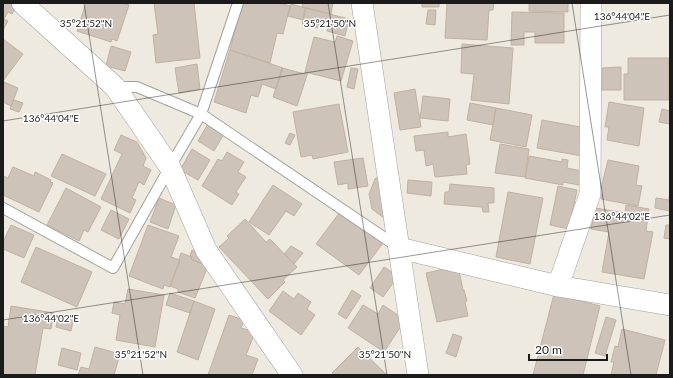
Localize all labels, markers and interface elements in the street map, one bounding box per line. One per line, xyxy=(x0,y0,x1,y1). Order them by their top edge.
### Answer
text: 136°44'04"E xyxy=(594,10,650,22)
text: 35°21'52"N xyxy=(60,17,112,29)
text: 35°21'50"N xyxy=(304,17,356,29)
text: 136°44'04"E xyxy=(23,112,79,124)
text: 136°44'02"E xyxy=(594,210,650,222)
text: 136°44'02"E xyxy=(23,312,79,324)
scale bar xyxy=(529,336,607,362)
text: 20 m xyxy=(535,342,562,357)
text: 35°21'52"N xyxy=(115,348,167,360)
text: 35°21'50"N xyxy=(359,348,411,360)

